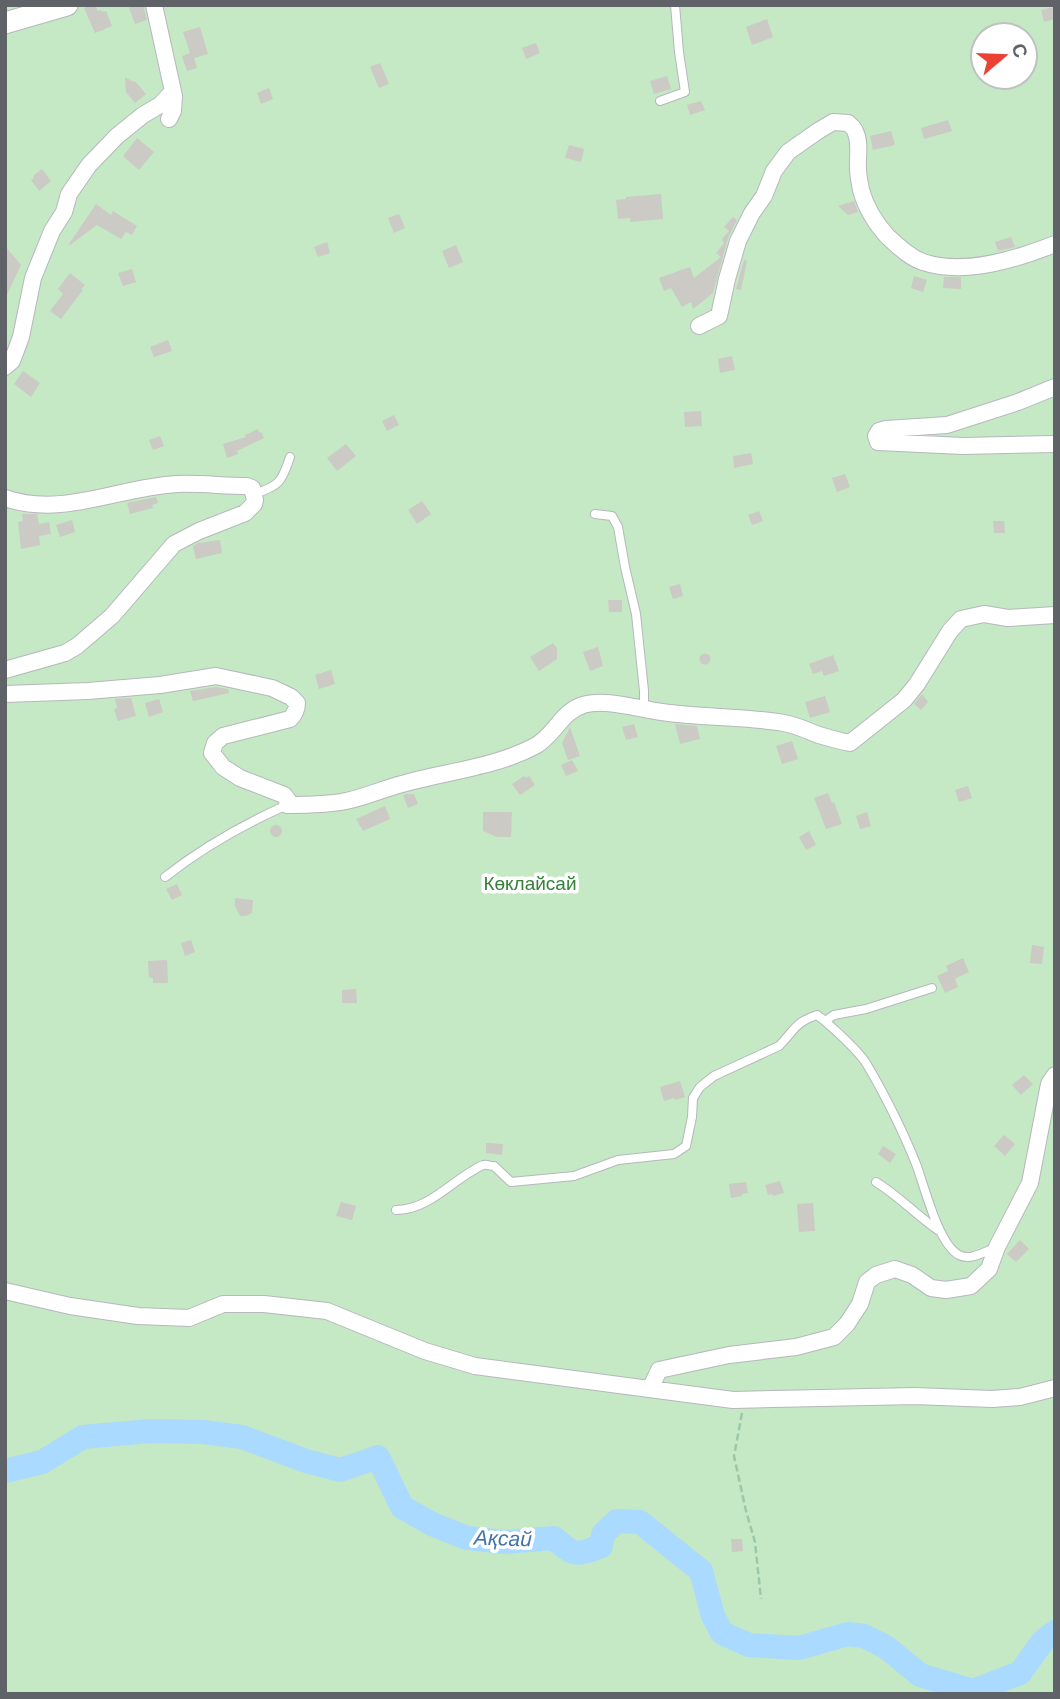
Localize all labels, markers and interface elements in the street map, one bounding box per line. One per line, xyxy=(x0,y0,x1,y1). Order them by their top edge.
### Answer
north arrow xyxy=(969,21,1039,91)
text: С xyxy=(1007,41,1032,61)
park label: Көклайсай xyxy=(483,873,577,894)
water label: Ақсай xyxy=(472,1525,533,1551)

